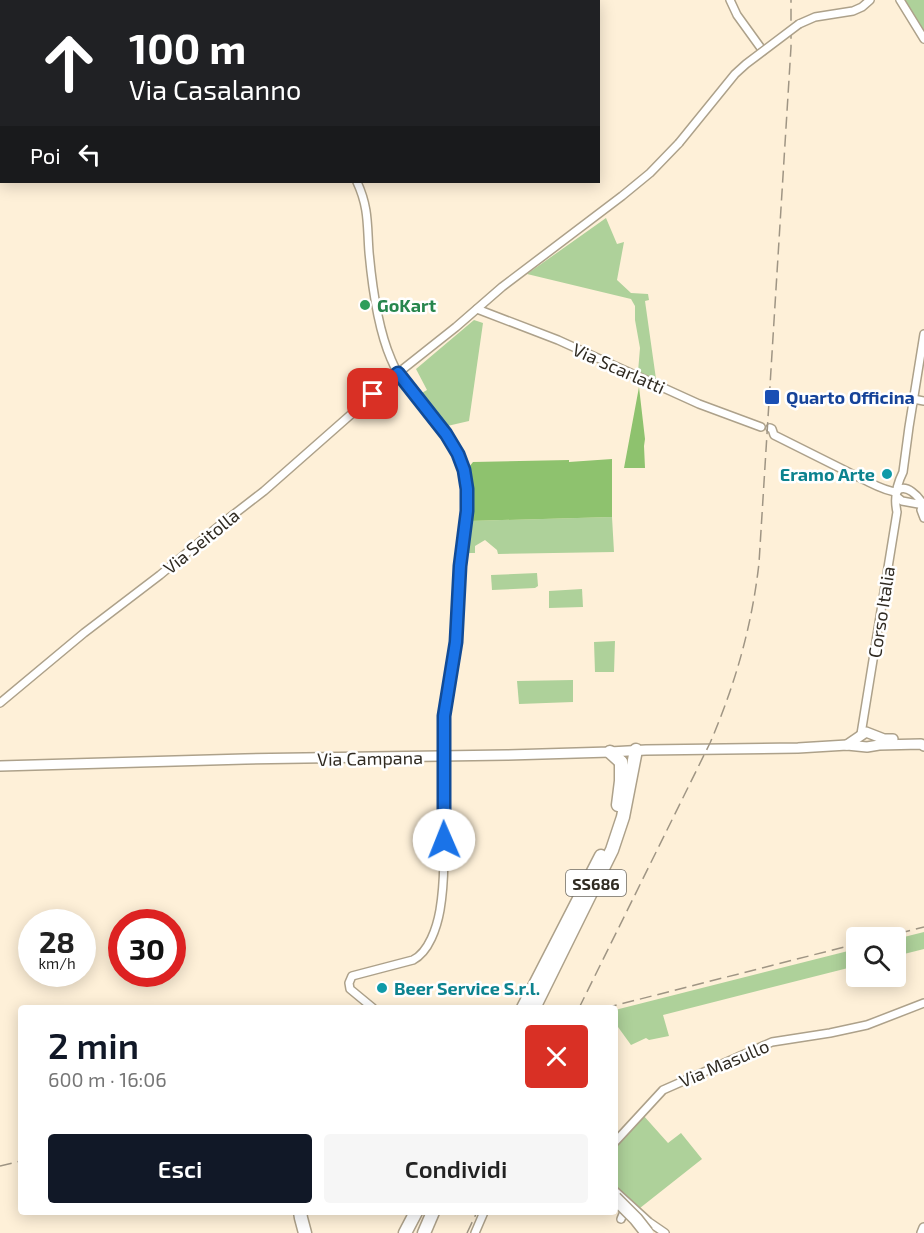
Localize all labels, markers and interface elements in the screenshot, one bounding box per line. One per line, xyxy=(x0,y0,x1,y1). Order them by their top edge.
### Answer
text: 100 m xyxy=(129,22,246,72)
icon: ahead xyxy=(30,24,108,102)
text: Via Casalanno xyxy=(129,73,301,105)
icon: left xyxy=(73,138,106,171)
text: Poi xyxy=(30,142,61,168)
place label: GoKart xyxy=(377,294,437,316)
marker: GoKart xyxy=(358,298,372,312)
street label: Via Scarlatti xyxy=(569,338,669,398)
pin xyxy=(347,368,398,419)
icon: arrive xyxy=(356,377,389,410)
place label: Quarto Officina xyxy=(786,386,915,408)
marker: Quarto Officina xyxy=(763,388,781,406)
place label: Eramo Arte xyxy=(780,463,875,485)
marker: Eramo Arte xyxy=(880,467,894,481)
street label: Via Seitolla xyxy=(159,504,243,578)
street label: Corso Italia xyxy=(863,565,899,659)
street label: Via Campana xyxy=(317,746,423,770)
position arrow xyxy=(412,808,476,872)
road number: SS686 xyxy=(566,870,626,896)
speed limit sign: 30 xyxy=(108,909,186,987)
text: 28 xyxy=(39,923,75,959)
map controls xyxy=(846,927,906,987)
button: search xyxy=(846,927,906,987)
text: km/h xyxy=(38,954,76,972)
place label: Beer Service S.r.l. xyxy=(394,977,540,999)
marker: Beer Service S.r.l. xyxy=(375,981,389,995)
text: 2 min xyxy=(48,1023,139,1066)
button: close xyxy=(525,1025,588,1088)
street label: Via Masullo xyxy=(676,1034,772,1092)
text: 600 m · 16:06 xyxy=(48,1067,167,1091)
button: Esci xyxy=(48,1134,312,1203)
button: Condividi xyxy=(324,1134,588,1203)

